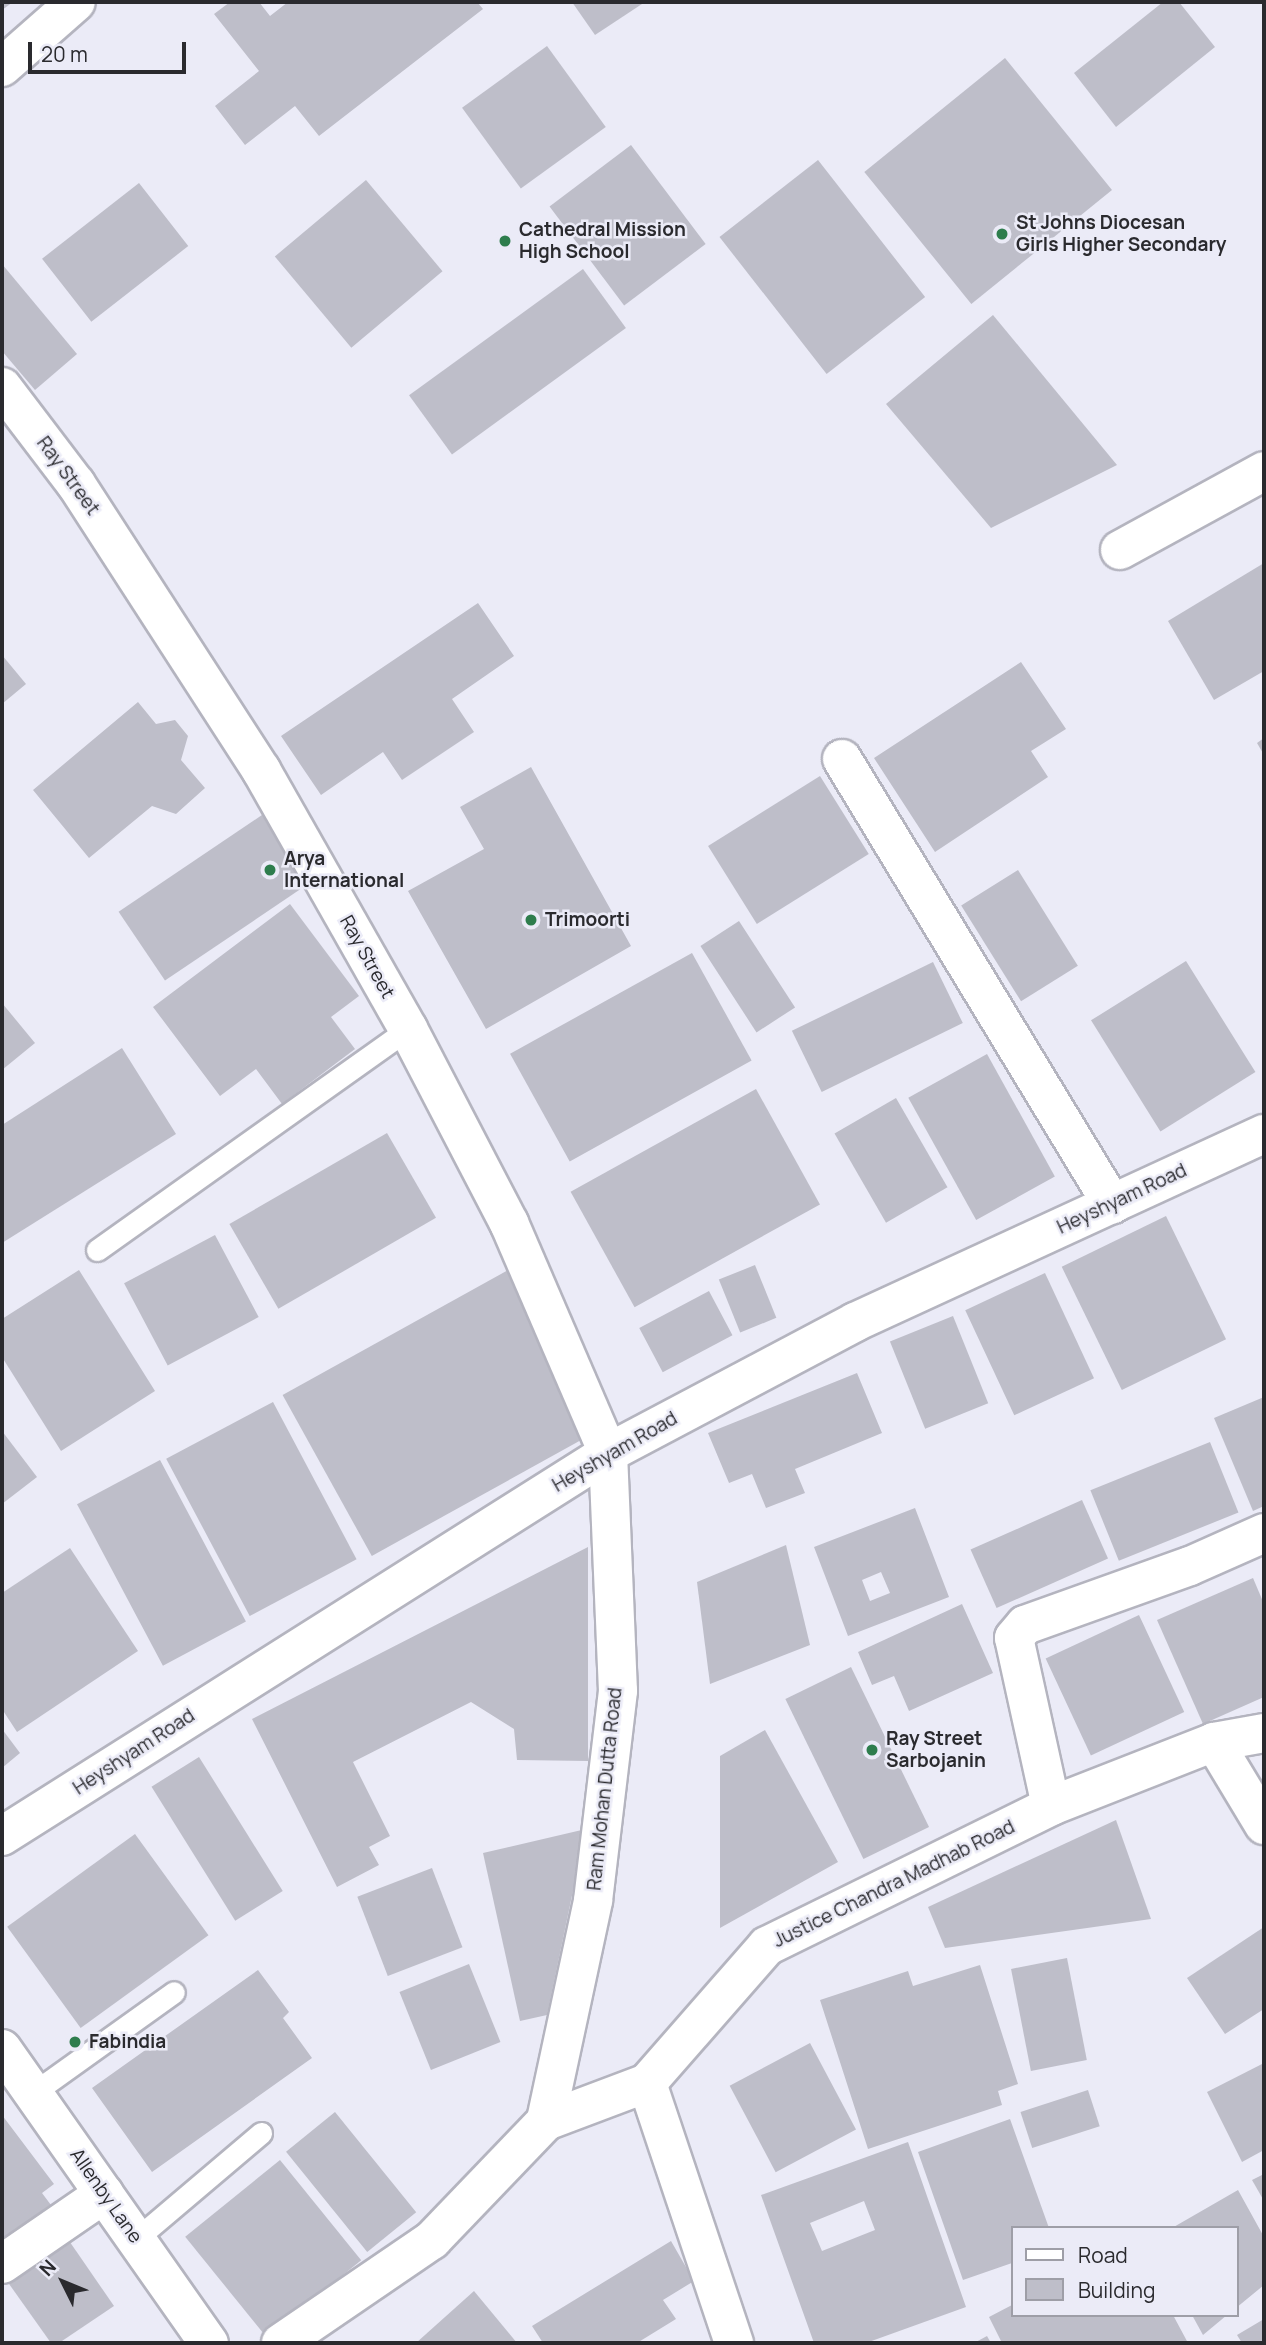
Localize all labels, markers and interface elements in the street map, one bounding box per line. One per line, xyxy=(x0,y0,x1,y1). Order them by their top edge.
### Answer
scale bar xyxy=(32,28,189,72)
text: 20 m xyxy=(41,40,88,68)
place label: St Johns Diocesan Girls Higher Secondary xyxy=(1016,212,1226,256)
place label: Cathedral Mission High School xyxy=(519,219,686,263)
marker: St Johns Diocesan Girls Higher Secondary xyxy=(994,226,1010,242)
marker: Cathedral Mission High School xyxy=(497,233,513,249)
street label: Ray Street xyxy=(32,432,104,520)
place label: Arya International xyxy=(284,848,404,892)
marker: Arya International xyxy=(262,862,278,878)
place label: Trimoorti xyxy=(545,909,630,931)
street label: Ray Street xyxy=(335,911,399,1003)
marker: Trimoorti xyxy=(523,912,539,928)
street label: Heyshyam Road xyxy=(1054,1159,1190,1239)
street label: Heyshyam Road xyxy=(549,1407,681,1497)
street label: Ram Mohan Dutta Road xyxy=(583,1686,627,1892)
street label: Heyshyam Road xyxy=(69,1704,199,1800)
place label: Ray Street Sarbojanin xyxy=(886,1728,986,1772)
marker: Ray Street Sarbojanin xyxy=(864,1742,880,1758)
street label: Justice Chandra Madhab Road xyxy=(770,1816,1018,1952)
place label: Fabindia xyxy=(89,2031,166,2053)
marker: Fabindia xyxy=(67,2034,83,2050)
street label: Allenby Lane xyxy=(65,2144,147,2248)
legend xyxy=(1010,2226,1238,2317)
text: Road xyxy=(1078,2241,1128,2269)
north arrow xyxy=(28,2247,98,2317)
text: N xyxy=(33,2254,62,2282)
text: Building xyxy=(1078,2276,1155,2304)

